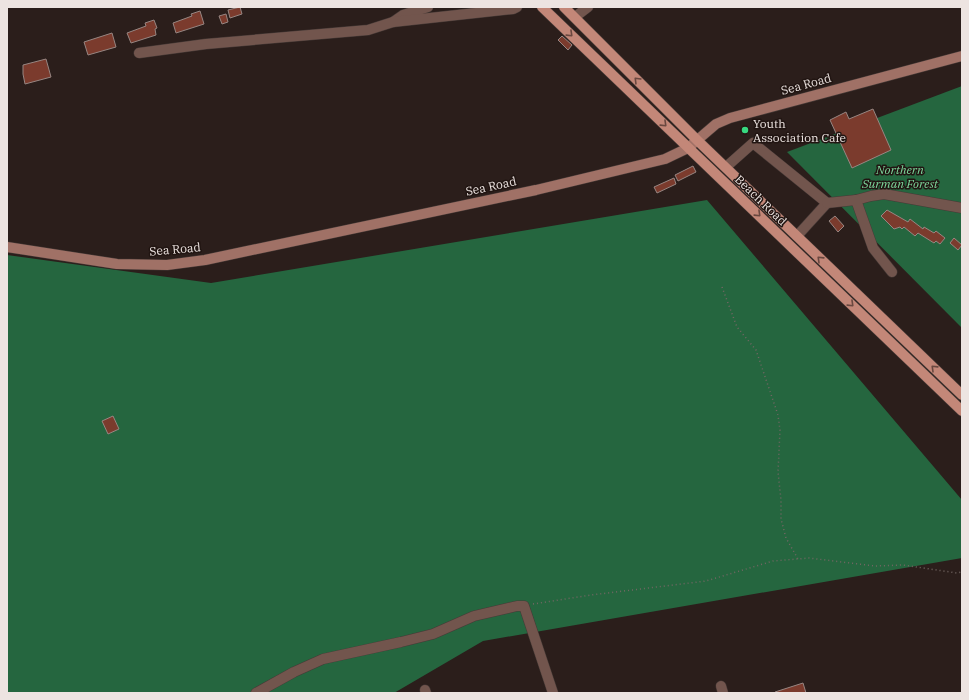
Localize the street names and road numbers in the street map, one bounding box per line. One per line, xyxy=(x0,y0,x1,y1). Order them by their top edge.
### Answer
street label: Sea Road xyxy=(779,70,833,98)
street label: Beach Road xyxy=(732,172,790,228)
street label: Sea Road xyxy=(464,173,518,199)
street label: Sea Road xyxy=(149,239,201,259)

